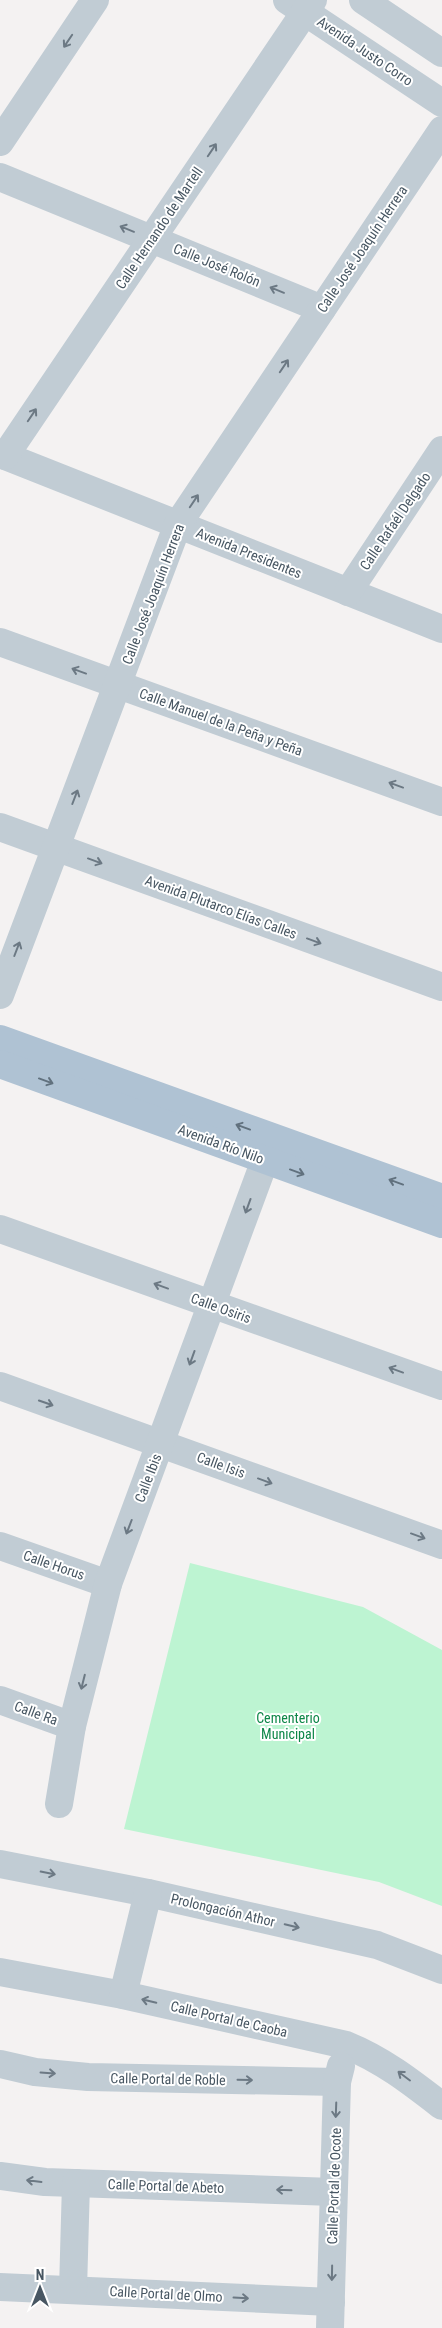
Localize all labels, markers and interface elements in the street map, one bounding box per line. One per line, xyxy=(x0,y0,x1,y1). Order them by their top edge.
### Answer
street label: Avenida Justo Corro xyxy=(314,13,416,89)
one-way arrow xyxy=(63,33,73,47)
one-way arrow xyxy=(207,144,217,158)
street label: Calle Hernando de Martell xyxy=(112,164,206,292)
street label: Calle José Joaquín Herrera xyxy=(314,183,410,315)
one-way arrow xyxy=(120,223,135,233)
street label: Calle José Rolón xyxy=(171,240,263,290)
one-way arrow xyxy=(270,285,285,295)
one-way arrow xyxy=(279,359,289,373)
one-way arrow xyxy=(27,409,37,423)
street label: Calle Rafaél Delgado xyxy=(356,469,434,573)
one-way arrow xyxy=(189,494,199,508)
street label: Calle José Joaquín Herrera xyxy=(119,521,187,667)
street label: Avenida Presidentes xyxy=(194,525,304,581)
one-way arrow xyxy=(72,666,87,675)
street label: Calle Manuel de la Peña y Peña xyxy=(137,685,305,759)
one-way arrow xyxy=(388,780,404,790)
one-way arrow xyxy=(71,790,80,805)
one-way arrow xyxy=(87,857,103,867)
street label: Avenida Plutarco Elías Calles xyxy=(143,872,299,942)
one-way arrow xyxy=(306,937,321,946)
one-way arrow xyxy=(13,942,22,957)
one-way arrow xyxy=(38,1077,53,1086)
street label: Avenida Río Nilo xyxy=(176,1121,266,1167)
one-way arrow xyxy=(235,1121,251,1131)
one-way arrow xyxy=(289,1168,305,1177)
one-way arrow xyxy=(389,1177,404,1186)
one-way arrow xyxy=(243,1197,252,1213)
one-way arrow xyxy=(153,1281,169,1290)
street label: Calle Osiris xyxy=(189,1290,253,1326)
one-way arrow xyxy=(187,1350,196,1365)
one-way arrow xyxy=(389,1365,404,1374)
one-way arrow xyxy=(38,1398,54,1408)
street label: Calle Isis xyxy=(195,1449,247,1481)
street label: Calle Ibis xyxy=(131,1451,165,1505)
one-way arrow xyxy=(257,1477,272,1486)
one-way arrow xyxy=(124,1519,134,1534)
one-way arrow xyxy=(410,1532,425,1541)
street label: Calle Horus xyxy=(21,1547,87,1583)
one-way arrow xyxy=(78,1674,87,1690)
street label: Calle Ra xyxy=(12,1698,60,1728)
park label: Cementerio Municipal xyxy=(256,1710,320,1742)
one-way arrow xyxy=(39,1869,55,1879)
street label: Prolongación Athor xyxy=(169,1890,277,1930)
one-way arrow xyxy=(284,1922,300,1931)
one-way arrow xyxy=(142,1995,158,2005)
street label: Calle Portal de Caoba xyxy=(169,1998,289,2040)
one-way arrow xyxy=(40,2068,56,2077)
street label: Calle Portal de Roble xyxy=(110,2070,226,2088)
one-way arrow xyxy=(398,2070,411,2081)
one-way arrow xyxy=(236,2075,253,2085)
one-way arrow xyxy=(331,2102,340,2118)
street label: Calle Portal de Ocote xyxy=(324,2127,344,2245)
one-way arrow xyxy=(26,2176,42,2186)
street label: Calle Portal de Abeto xyxy=(107,2176,225,2196)
one-way arrow xyxy=(276,2186,292,2195)
north arrow xyxy=(15,2263,65,2313)
one-way arrow xyxy=(327,2264,336,2280)
text: N xyxy=(36,2267,44,2283)
street label: Calle Portal de Olmo xyxy=(109,2283,223,2305)
one-way arrow xyxy=(233,2293,249,2302)

